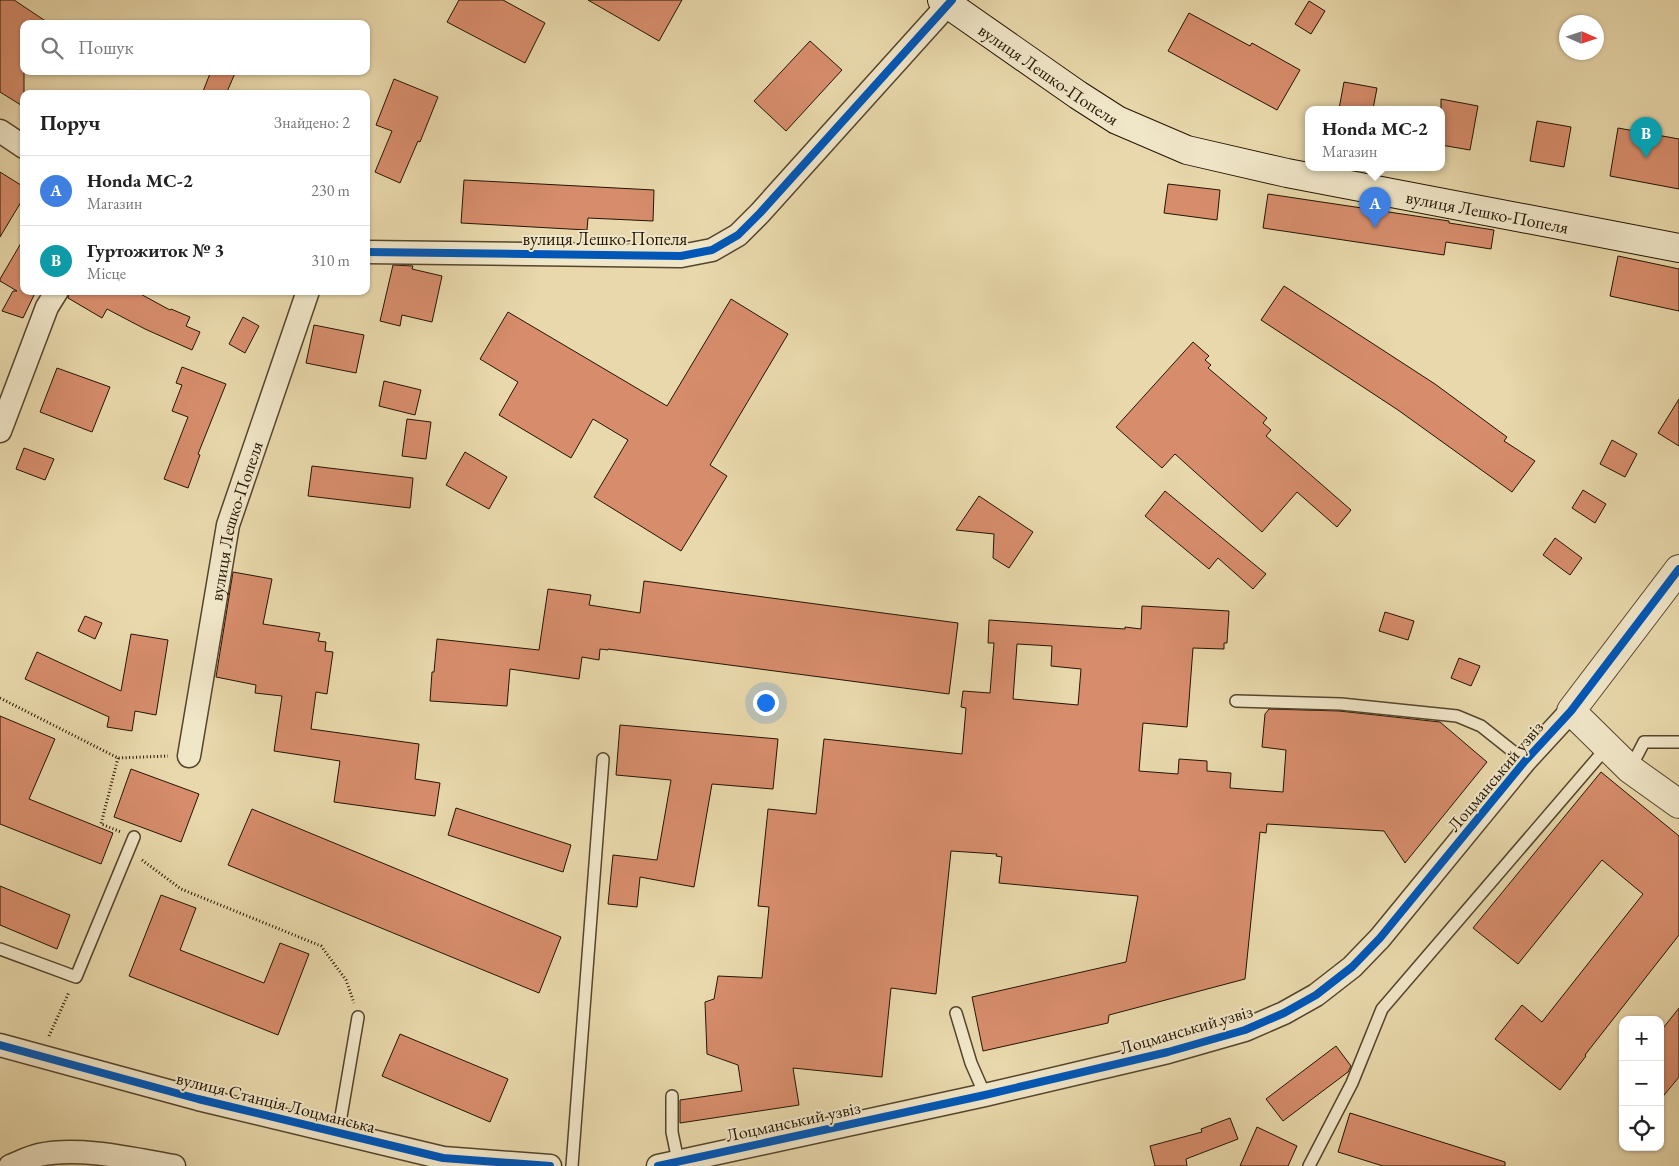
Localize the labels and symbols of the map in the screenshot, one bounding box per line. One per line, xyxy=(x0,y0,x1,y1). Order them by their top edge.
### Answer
north arrow xyxy=(1559,15,1604,60)
street label: вулиця Лешко-Попеля xyxy=(974,18,1123,130)
pin: B xyxy=(1630,117,1662,158)
street label: вулиця Лешко-Попеля xyxy=(1404,185,1571,238)
pin: A xyxy=(1359,187,1391,228)
street label: вулиця Лешко-Попеля xyxy=(523,227,687,250)
street label: вулиця Лешко-Попеля xyxy=(204,438,267,603)
your location xyxy=(753,690,779,716)
street label: Лоцманський узвіз xyxy=(1442,716,1548,836)
street label: Лоцманський узвіз xyxy=(1117,999,1255,1059)
street label: вулиця Станція Лоцманська xyxy=(174,1066,379,1138)
street label: Лоцманський узвіз xyxy=(723,1095,863,1147)

